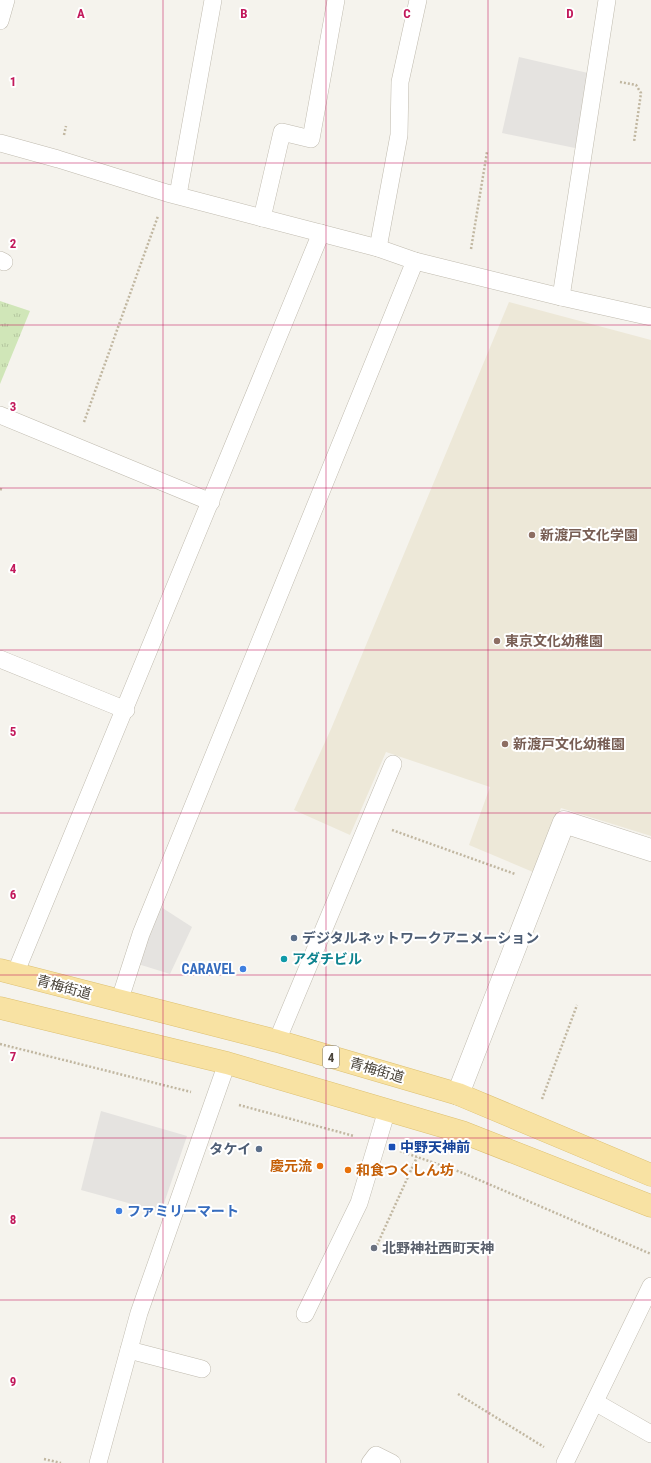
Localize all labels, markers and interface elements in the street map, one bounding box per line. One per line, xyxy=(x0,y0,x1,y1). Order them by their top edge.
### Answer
text: A xyxy=(77,6,85,21)
text: B xyxy=(240,6,248,21)
text: C xyxy=(403,6,411,21)
text: D xyxy=(566,6,574,21)
text: 1 xyxy=(10,74,16,89)
text: 2 xyxy=(10,236,17,251)
text: 3 xyxy=(10,399,16,414)
place label: 新渡戸文化学園 xyxy=(540,527,638,543)
marker: 新渡戸文化学園 xyxy=(527,530,537,540)
text: 4 xyxy=(10,561,17,576)
place label: 東京文化幼稚園 xyxy=(505,633,603,649)
marker: 東京文化幼稚園 xyxy=(492,636,502,646)
text: 5 xyxy=(10,724,17,739)
place label: 新渡戸文化幼稚園 xyxy=(513,736,625,752)
marker: 新渡戸文化幼稚園 xyxy=(500,739,510,749)
text: 6 xyxy=(10,887,17,902)
place label: デジタルネットワークアニメーション xyxy=(302,930,539,946)
marker: デジタルネットワークアニメーション xyxy=(289,933,299,943)
place label: アダチビル xyxy=(292,951,362,967)
marker: アダチビル xyxy=(279,954,289,964)
place label: CARAVEL xyxy=(181,961,235,977)
marker: CARAVEL xyxy=(238,964,248,974)
street label: 青梅街道 xyxy=(35,972,93,1002)
road number: 4 xyxy=(323,1046,339,1068)
text: 7 xyxy=(10,1049,17,1064)
street label: 青梅街道 xyxy=(348,1055,406,1085)
place label: 中野天神前 xyxy=(400,1139,470,1155)
place label: タケイ xyxy=(209,1141,251,1157)
marker: 中野天神前 xyxy=(387,1142,397,1152)
marker: タケイ xyxy=(254,1144,264,1154)
place label: 慶元流 xyxy=(270,1158,312,1174)
marker: 慶元流 xyxy=(315,1161,325,1171)
place label: 和食つくしん坊 xyxy=(356,1162,454,1178)
marker: 和食つくしん坊 xyxy=(343,1165,353,1175)
place label: ファミリーマート xyxy=(127,1203,239,1219)
marker: ファミリーマート xyxy=(114,1206,124,1216)
text: 8 xyxy=(10,1212,16,1227)
place label: 北野神社西町天神 xyxy=(382,1240,494,1256)
marker: 北野神社西町天神 xyxy=(369,1243,379,1253)
text: 9 xyxy=(10,1374,16,1389)

